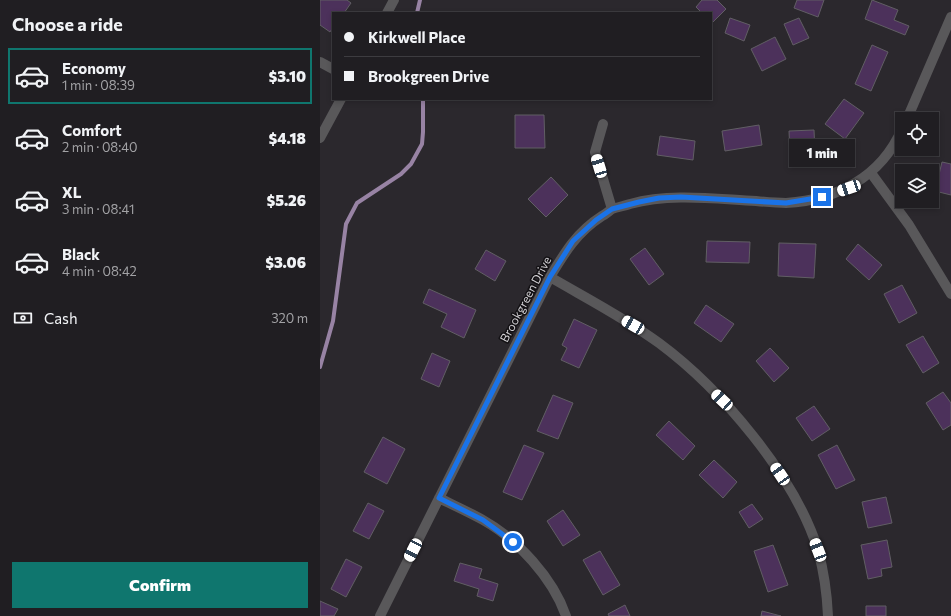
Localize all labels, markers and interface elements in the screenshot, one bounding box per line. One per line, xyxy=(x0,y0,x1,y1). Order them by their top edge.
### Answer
text: Choose a ride xyxy=(12,13,123,35)
text: Kirkwell Place xyxy=(368,28,465,46)
icon: car xyxy=(14,58,50,94)
text: Economy xyxy=(62,59,126,77)
text: $3.10 xyxy=(268,67,306,85)
text: Brookgreen Drive xyxy=(368,67,489,85)
text: 1 min · 08:39 xyxy=(62,77,135,93)
map controls xyxy=(895,112,939,208)
button: locate xyxy=(895,112,939,156)
icon: car xyxy=(14,120,50,156)
text: Comfort xyxy=(62,121,122,139)
text: $4.18 xyxy=(268,129,306,147)
text: 2 min · 08:40 xyxy=(62,139,138,155)
callout: 1 min xyxy=(789,139,855,167)
text: 1 min xyxy=(806,145,838,161)
car xyxy=(590,153,608,179)
button: layers xyxy=(895,164,939,208)
car xyxy=(836,178,862,198)
icon: car xyxy=(14,182,50,218)
text: XL xyxy=(62,183,81,201)
route end xyxy=(813,188,831,206)
text: $5.26 xyxy=(267,191,306,209)
text: 3 min · 08:41 xyxy=(62,201,135,217)
icon: car xyxy=(14,244,50,280)
text: Black xyxy=(62,245,100,263)
text: $3.06 xyxy=(265,253,306,271)
street label: Brookgreen Drive xyxy=(496,254,554,344)
text: 4 min · 08:42 xyxy=(62,263,137,279)
icon: cash xyxy=(12,307,34,329)
text: Cash xyxy=(44,309,78,327)
text: 320 m xyxy=(271,310,308,326)
car xyxy=(620,314,646,336)
car xyxy=(709,387,735,413)
car xyxy=(768,461,792,487)
route start xyxy=(504,533,522,551)
car xyxy=(402,537,424,563)
car xyxy=(808,537,828,563)
button: Confirm xyxy=(12,562,308,608)

